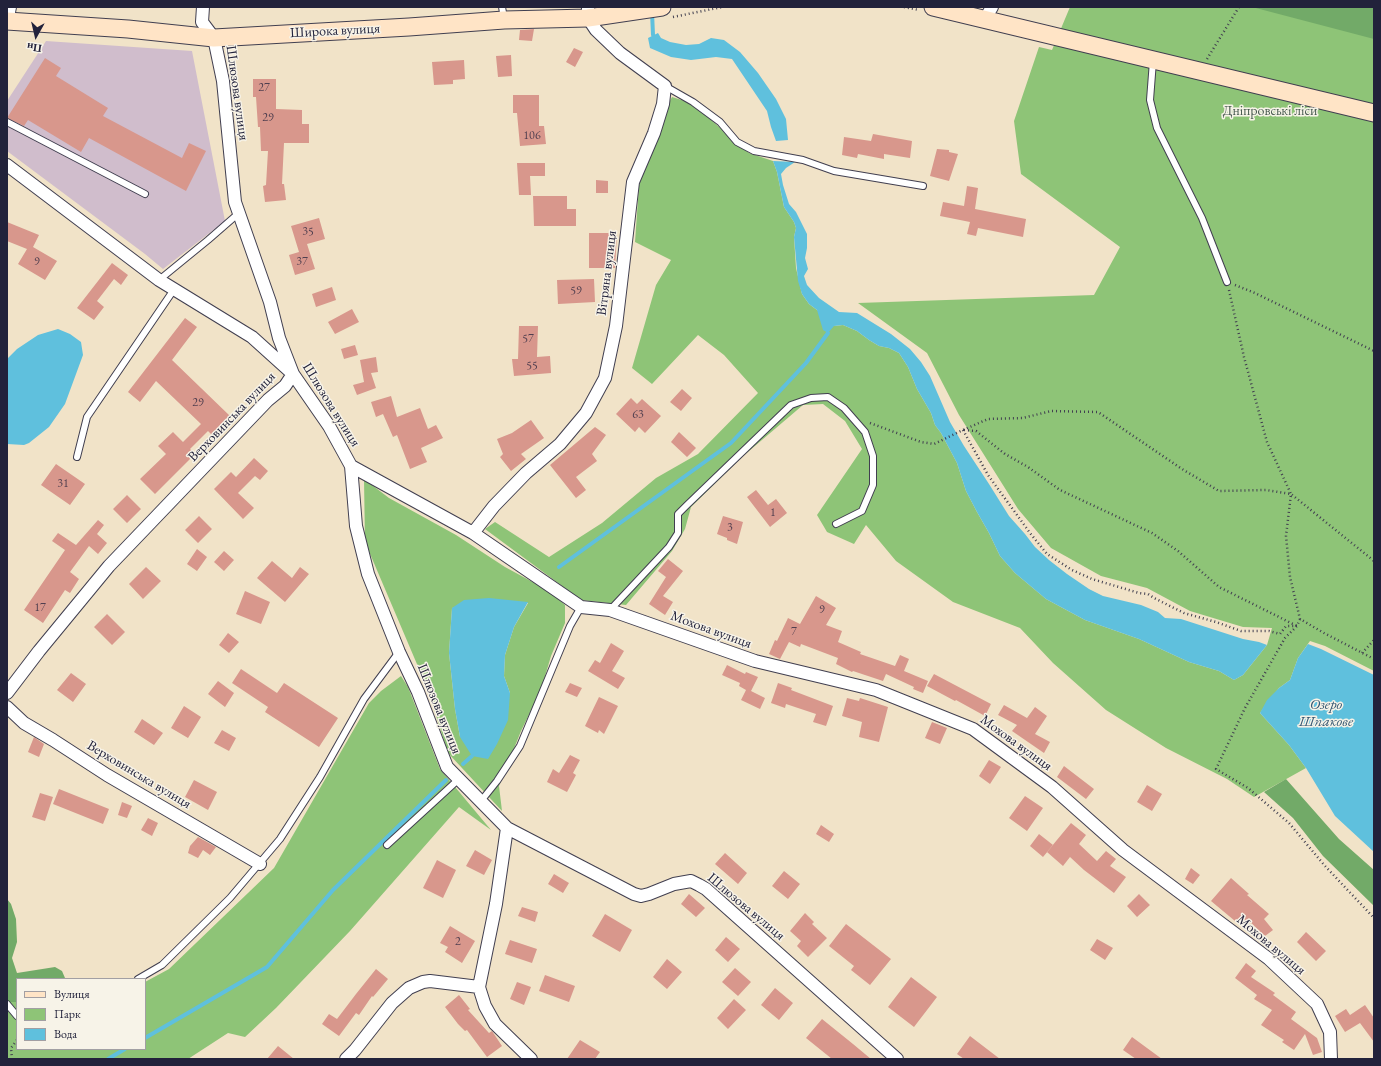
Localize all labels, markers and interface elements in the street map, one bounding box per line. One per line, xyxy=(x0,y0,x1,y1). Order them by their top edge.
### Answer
north arrow xyxy=(16,16,56,56)
street label: Широка вулиця xyxy=(290,20,380,42)
text: Пн xyxy=(26,40,43,56)
street label: Шлюзова вулиця xyxy=(222,44,252,142)
house number: 27 xyxy=(258,81,270,95)
park label: Дніпровські ліси xyxy=(1223,103,1317,119)
house number: 29 xyxy=(262,111,274,125)
house number: 106 xyxy=(523,129,541,143)
house number: 35 xyxy=(302,225,314,239)
street label: Вітряна вулиця xyxy=(593,230,621,316)
house number: 9 xyxy=(34,255,40,269)
house number: 37 xyxy=(296,255,308,269)
house number: 59 xyxy=(570,284,582,298)
house number: 57 xyxy=(522,332,534,346)
house number: 55 xyxy=(526,359,538,373)
street label: Шлюзова вулиця xyxy=(298,360,364,450)
street label: Верховинська вулиця xyxy=(185,369,279,465)
house number: 29 xyxy=(192,396,204,410)
house number: 63 xyxy=(632,408,644,422)
house number: 31 xyxy=(57,477,69,491)
house number: 1 xyxy=(770,506,776,520)
house number: 3 xyxy=(727,521,733,535)
house number: 17 xyxy=(34,601,46,615)
house number: 9 xyxy=(819,603,825,617)
street label: Мохова вулиця xyxy=(668,608,754,652)
house number: 7 xyxy=(791,625,797,639)
street label: Шлюзова вулиця xyxy=(413,661,465,757)
water label: Озеро Шпакове xyxy=(1299,696,1353,731)
street label: Мохова вулиця xyxy=(977,711,1055,775)
street label: Верховинська вулиця xyxy=(84,737,194,813)
street label: Шлюзова вулиця xyxy=(704,870,788,944)
street label: Мохова вулиця xyxy=(1233,911,1309,979)
house number: 2 xyxy=(455,935,461,949)
legend xyxy=(16,978,146,1050)
text: Вулиця xyxy=(54,986,90,1002)
text: Парк xyxy=(54,1006,81,1022)
text: Вода xyxy=(54,1026,77,1042)

